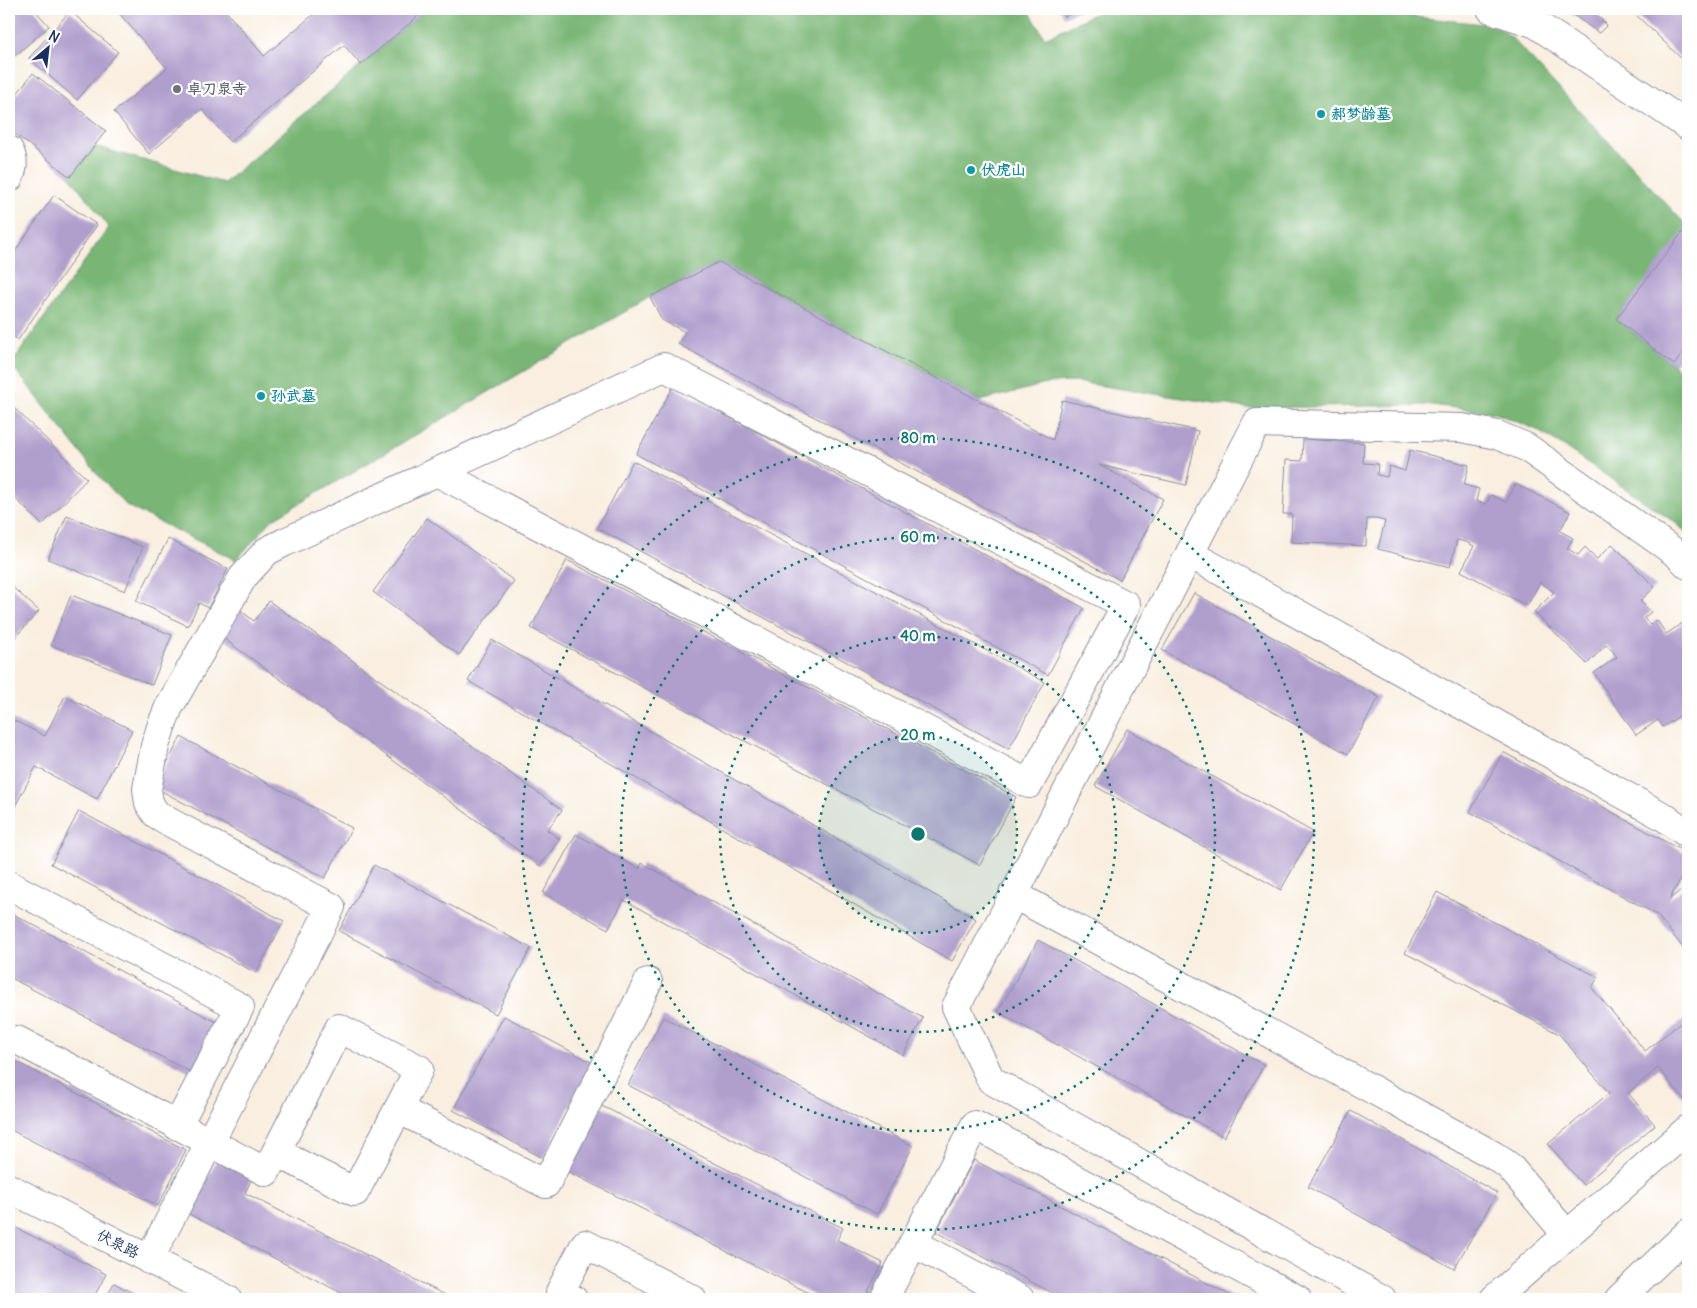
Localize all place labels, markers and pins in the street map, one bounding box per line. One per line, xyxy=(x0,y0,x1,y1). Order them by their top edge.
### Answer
place label: 卓刀泉寺 xyxy=(187,79,247,98)
marker: 卓刀泉寺 xyxy=(171,83,183,95)
place label: 郝梦龄墓 xyxy=(1331,104,1391,123)
marker: 郝梦龄墓 xyxy=(1315,108,1327,120)
place label: 伏虎山 xyxy=(981,160,1026,179)
marker: 伏虎山 xyxy=(965,164,977,176)
place label: 孙武墓 xyxy=(271,386,316,405)
marker: 孙武墓 xyxy=(255,390,267,402)
centre of rings xyxy=(909,825,927,843)

